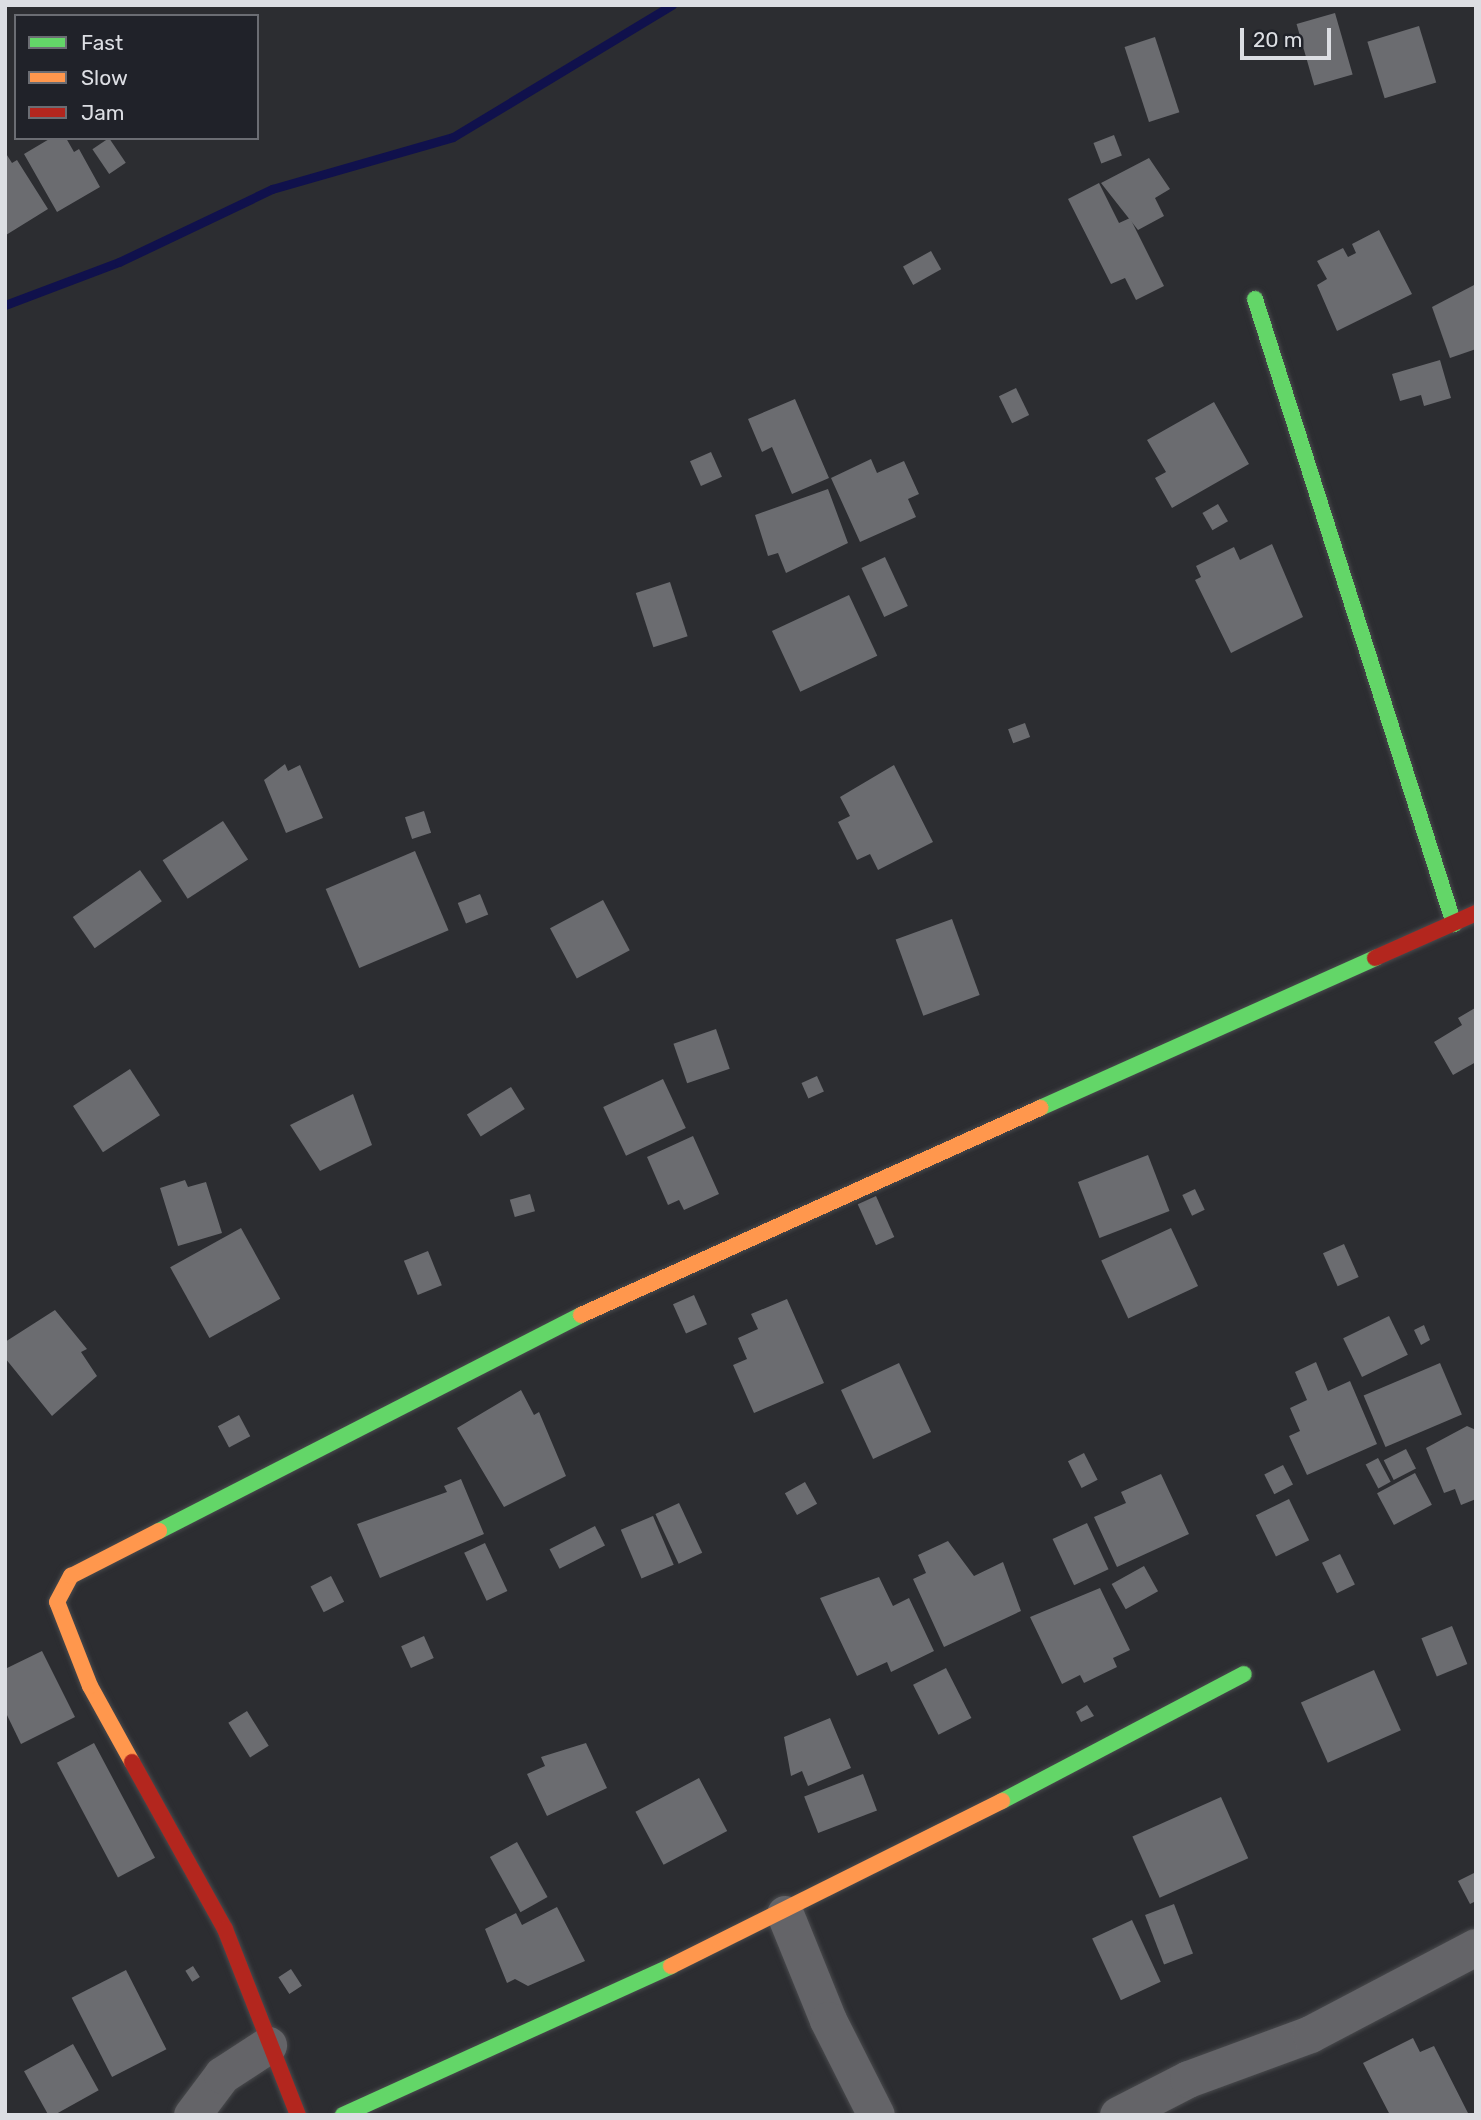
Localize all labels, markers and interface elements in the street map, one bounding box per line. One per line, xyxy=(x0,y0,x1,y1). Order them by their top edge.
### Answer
legend xyxy=(14,14,259,140)
scale bar xyxy=(1243,14,1334,58)
text: 20 m xyxy=(1253,27,1302,52)
text: Fast xyxy=(81,30,123,55)
text: Slow xyxy=(81,65,128,90)
text: Jam xyxy=(81,100,125,125)

